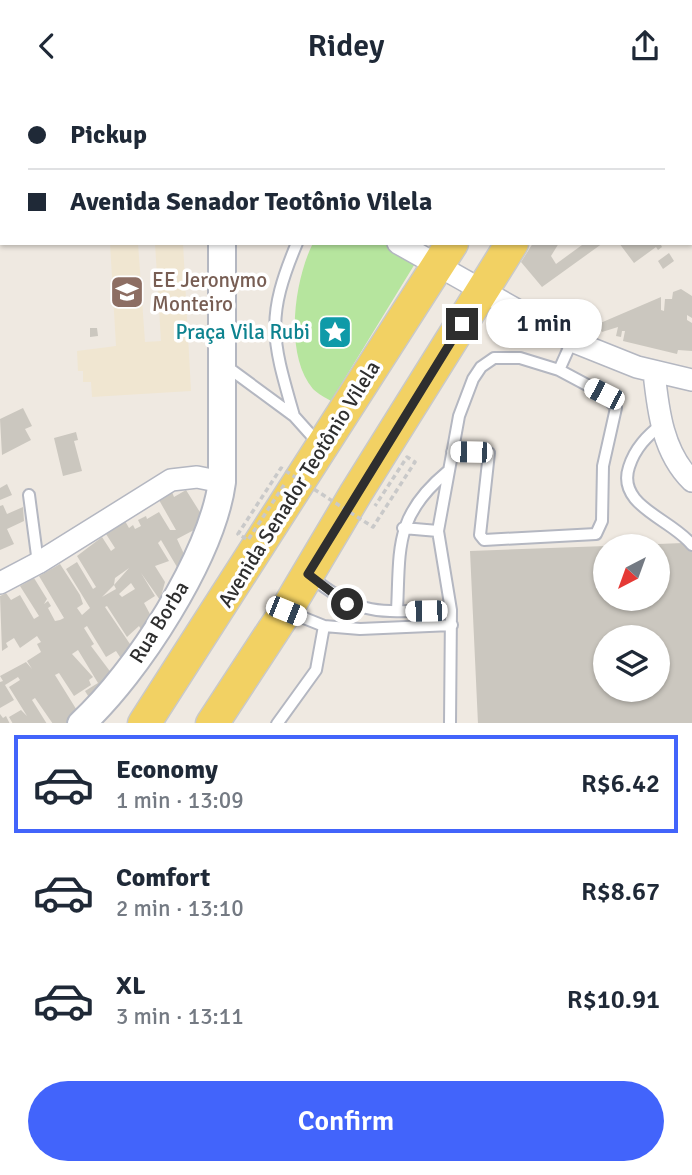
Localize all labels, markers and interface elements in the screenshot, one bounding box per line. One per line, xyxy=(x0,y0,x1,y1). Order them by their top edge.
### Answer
text: Ridey xyxy=(308,26,384,65)
icon: back xyxy=(28,27,66,65)
icon: share xyxy=(626,27,664,65)
text: Pickup xyxy=(70,119,147,151)
text: Avenida Senador Teotônio Vilela xyxy=(70,186,432,218)
place label: EE Jeronymo Monteiro xyxy=(152,267,267,317)
school or university icon: EE Jeronymo Monteiro xyxy=(108,273,146,311)
callout: 1 min xyxy=(486,299,602,349)
route end xyxy=(446,308,478,340)
text: 1 min xyxy=(516,309,572,338)
place icon: Praça Vila Rubi xyxy=(316,313,354,351)
place label: Praça Vila Rubi xyxy=(175,319,310,345)
street label: Avenida Senador Teotônio Vilela xyxy=(212,356,386,612)
car xyxy=(581,375,628,413)
car xyxy=(450,441,493,463)
north arrow xyxy=(593,534,670,611)
map controls xyxy=(593,534,670,702)
street label: Rua Borba xyxy=(124,576,194,668)
route start xyxy=(331,588,363,620)
car xyxy=(263,593,310,629)
car xyxy=(405,600,448,622)
button: layers xyxy=(593,625,670,702)
icon: car xyxy=(32,753,95,816)
text: Economy xyxy=(116,754,218,786)
text: R$6.42 xyxy=(581,768,660,800)
text: 1 min · 13:09 xyxy=(116,786,244,815)
icon: car xyxy=(32,861,95,924)
text: Comfort xyxy=(116,862,210,894)
text: R$8.67 xyxy=(581,876,660,908)
text: 2 min · 13:10 xyxy=(116,894,244,923)
icon: car xyxy=(32,969,95,1032)
text: XL xyxy=(116,970,146,1002)
text: R$10.91 xyxy=(567,984,660,1016)
text: 3 min · 13:11 xyxy=(116,1002,244,1031)
button: Confirm xyxy=(28,1081,664,1161)

